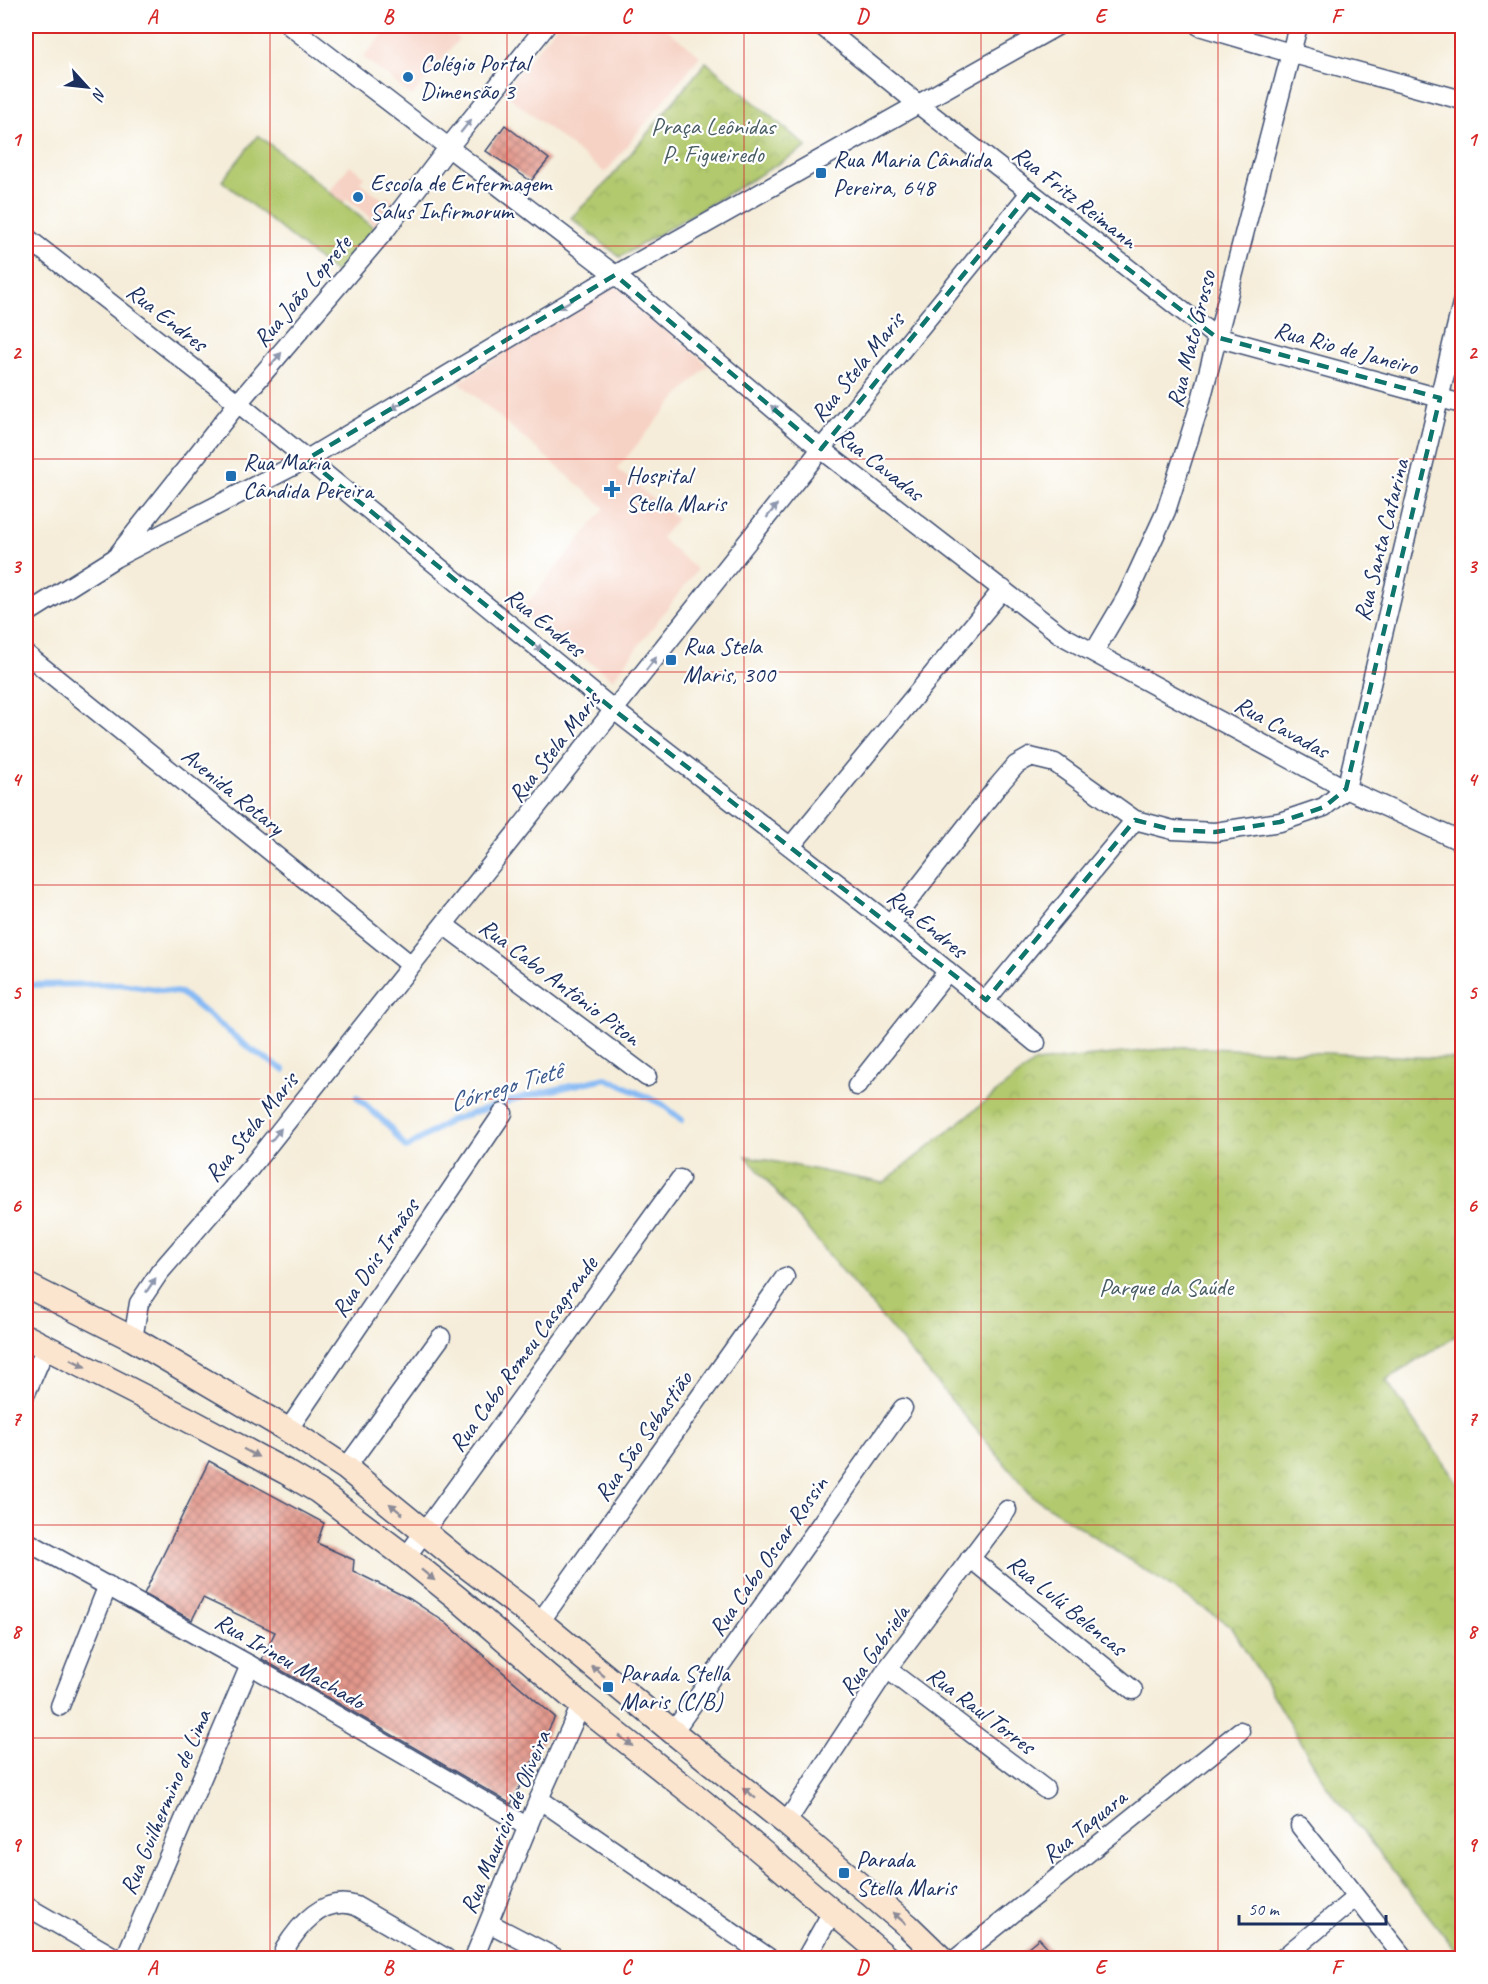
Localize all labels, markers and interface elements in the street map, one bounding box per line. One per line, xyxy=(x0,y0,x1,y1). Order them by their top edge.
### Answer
text: A xyxy=(147,4,159,29)
text: B xyxy=(383,4,395,29)
text: C xyxy=(621,4,633,29)
text: D xyxy=(856,4,870,29)
text: E xyxy=(1095,4,1109,29)
text: F xyxy=(1331,4,1345,29)
place label: Colégio Portal Dimensão 3 xyxy=(420,48,533,106)
north arrow xyxy=(57,57,117,117)
marker: Colégio Portal Dimensão 3 xyxy=(401,70,415,84)
text: N xyxy=(87,84,111,105)
park label: Praça Leônidas P. Figueiredo xyxy=(651,111,777,169)
one-way arrow xyxy=(459,118,472,134)
text: 1 xyxy=(12,127,23,152)
text: 1 xyxy=(1468,127,1479,152)
street label: Rua Fritz Reimann xyxy=(1006,139,1145,256)
place label: Rua Maria Cândida Pereira, 648 xyxy=(833,144,992,202)
marker: Rua Maria Cândida Pereira, 648 xyxy=(814,166,828,180)
place label: Escola de Enfermagem Salus Infirmorum xyxy=(370,168,554,226)
marker: Escola de Enfermagem Salus Infirmorum xyxy=(351,190,365,204)
street label: Rua João Loprete xyxy=(246,227,359,353)
street label: Rua Mato Grosso xyxy=(1160,266,1223,410)
street label: Rua Endres xyxy=(121,276,215,359)
one-way arrow xyxy=(557,299,573,310)
street label: Rua Stela Maris xyxy=(804,304,912,428)
street label: Rua Rio de Janeiro xyxy=(1271,314,1423,382)
text: 2 xyxy=(12,340,23,365)
text: 2 xyxy=(1468,340,1479,365)
one-way arrow xyxy=(269,352,282,367)
one-way arrow xyxy=(390,399,406,410)
one-way arrow xyxy=(769,405,785,418)
street label: Rua Cavadas xyxy=(830,420,931,509)
place label: Rua Maria Cândida Pereira xyxy=(243,447,375,505)
street label: Rua Santa Catarina xyxy=(1346,455,1416,624)
place label: Hospital Stella Maris xyxy=(626,460,728,518)
marker: Rua Maria Cândida Pereira xyxy=(224,469,238,483)
marker: Hospital Stella Maris xyxy=(603,480,621,498)
one-way arrow xyxy=(765,504,777,519)
one-way arrow xyxy=(377,516,393,529)
text: 3 xyxy=(12,554,23,579)
text: 3 xyxy=(1468,554,1479,579)
street label: Rua Endres xyxy=(499,581,593,665)
place label: Rua Stela Maris, 300 xyxy=(683,631,777,689)
one-way arrow xyxy=(528,639,544,652)
marker: Rua Stela Maris, 300 xyxy=(664,653,678,667)
one-way arrow xyxy=(644,656,657,672)
street label: Rua Stela Maris xyxy=(501,683,608,808)
street label: Rua Cavadas xyxy=(1230,689,1336,766)
street label: Avenida Rotary xyxy=(176,740,292,843)
text: 4 xyxy=(12,767,24,792)
text: 4 xyxy=(1468,767,1480,792)
street label: Rua Endres xyxy=(881,882,975,966)
street label: Rua Cabo Antônio Piton xyxy=(473,912,648,1053)
text: 5 xyxy=(12,980,23,1005)
text: 5 xyxy=(1468,980,1479,1005)
water label: Córrego Tietê xyxy=(445,1052,572,1119)
street label: Rua Stela Maris xyxy=(198,1064,306,1188)
one-way arrow xyxy=(270,1127,283,1143)
street label: Rua Dois Irmãos xyxy=(325,1191,427,1323)
text: 6 xyxy=(11,1193,22,1218)
text: 6 xyxy=(1467,1193,1478,1218)
street label: Rua Cabo Romeu Casagrande xyxy=(442,1248,605,1458)
park label: Parque da Saúde xyxy=(1099,1272,1235,1302)
one-way arrow xyxy=(145,1277,156,1293)
one-way arrow xyxy=(69,1359,86,1368)
street label: Rua São Sebastião xyxy=(587,1364,700,1507)
text: 7 xyxy=(12,1406,23,1431)
text: 7 xyxy=(1468,1406,1479,1431)
one-way arrow xyxy=(242,1448,259,1458)
street label: Rua Cabo Oscar Rossin xyxy=(702,1469,835,1642)
one-way arrow xyxy=(388,1503,404,1516)
street label: Rua Lulú Belencas xyxy=(1001,1548,1135,1664)
one-way arrow xyxy=(420,1569,436,1582)
street label: Rua Gabriela xyxy=(832,1597,917,1701)
street label: Rua Irineu Machado xyxy=(210,1606,372,1717)
text: 8 xyxy=(12,1619,24,1644)
text: 8 xyxy=(1468,1619,1480,1644)
place label: Parada Stella Maris (C/B) xyxy=(620,1658,731,1716)
street label: Rua Raul Torres xyxy=(921,1660,1043,1762)
one-way arrow xyxy=(591,1665,606,1678)
marker: Parada Stella Maris (C/B) xyxy=(601,1680,615,1694)
street label: Rua Guilhermino de Lima xyxy=(113,1704,218,1899)
street label: Rua Maurício de Oliveira xyxy=(453,1725,558,1918)
one-way arrow xyxy=(618,1734,634,1747)
street label: Rua Taquara xyxy=(1035,1781,1134,1869)
one-way arrow xyxy=(742,1788,757,1800)
text: 9 xyxy=(12,1832,23,1857)
text: 9 xyxy=(1468,1832,1479,1857)
place label: Parada Stella Maris xyxy=(856,1844,958,1902)
marker: Parada Stella Maris xyxy=(837,1866,851,1880)
scale bar xyxy=(1239,1888,1386,1926)
text: 50 m xyxy=(1248,1898,1281,1920)
one-way arrow xyxy=(891,1912,907,1925)
text: A xyxy=(147,1955,159,1980)
text: B xyxy=(383,1955,395,1980)
text: C xyxy=(621,1955,633,1980)
text: D xyxy=(856,1955,870,1980)
text: E xyxy=(1095,1955,1109,1980)
text: F xyxy=(1331,1955,1345,1980)

